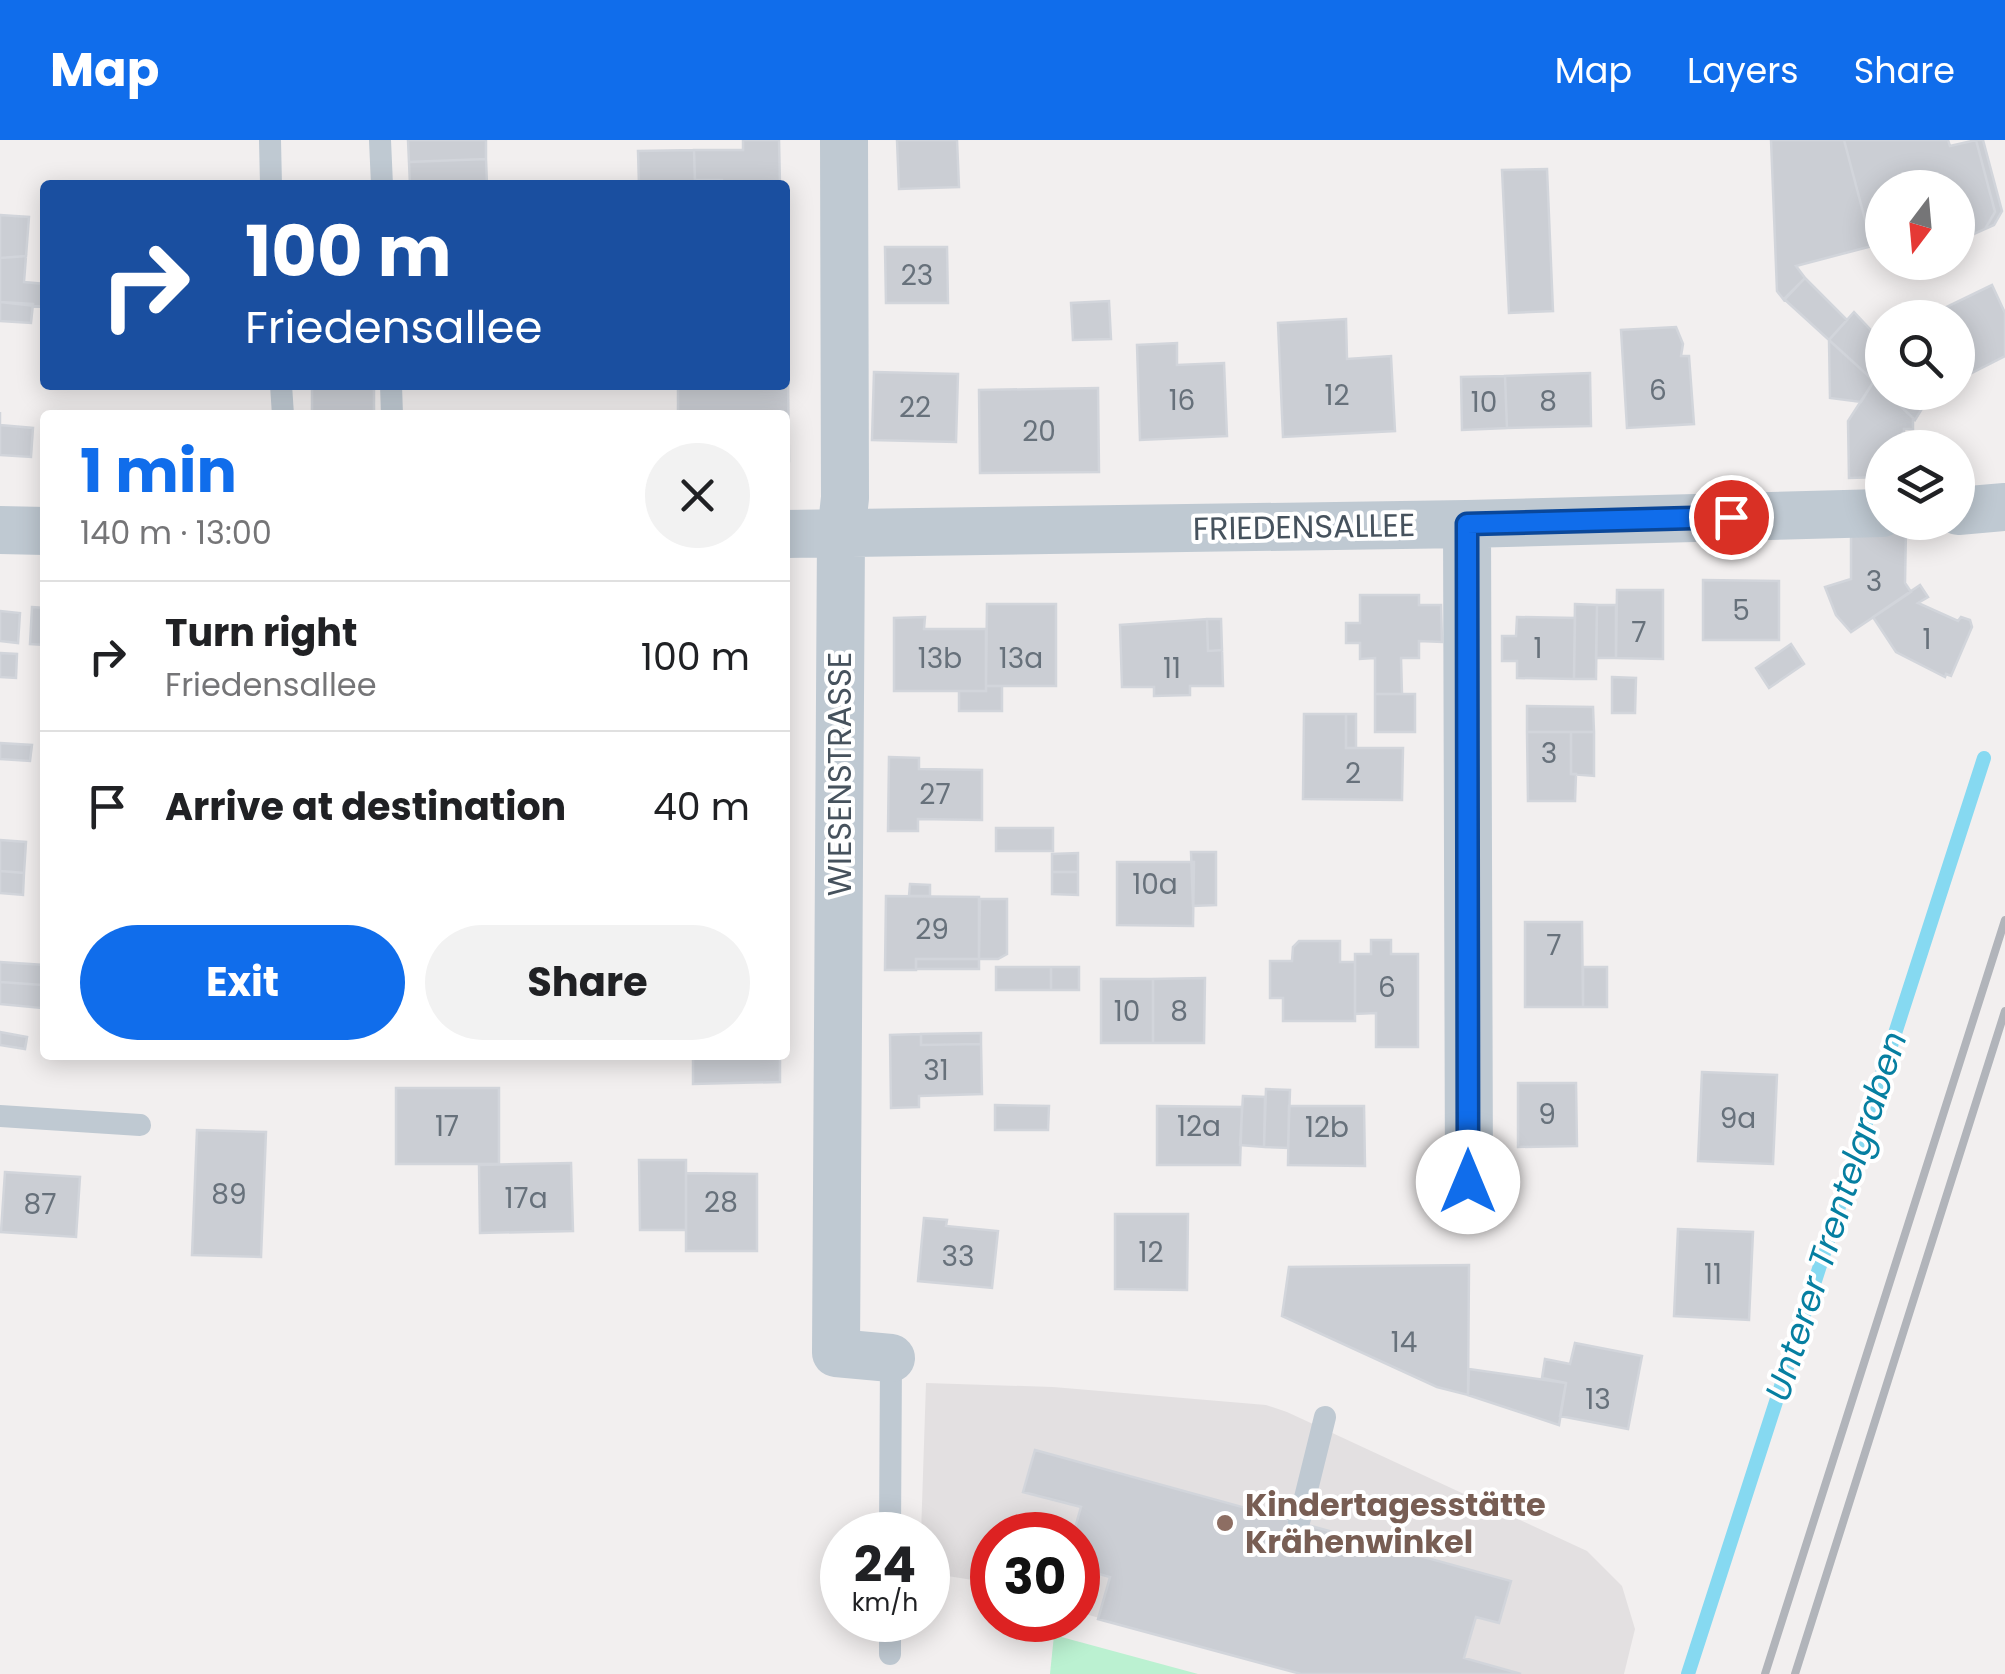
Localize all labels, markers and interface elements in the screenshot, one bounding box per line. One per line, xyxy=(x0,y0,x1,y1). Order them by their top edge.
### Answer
text: Map xyxy=(50,36,159,103)
text: Map xyxy=(1555,46,1632,95)
text: Layers xyxy=(1687,46,1799,95)
text: Share xyxy=(1854,46,1955,95)
north arrow xyxy=(1865,170,1975,280)
map controls xyxy=(1865,170,1975,540)
text: 100 m xyxy=(245,202,452,301)
icon: right xyxy=(80,220,210,350)
house number: 23 xyxy=(901,256,933,295)
text: Friedensallee xyxy=(245,296,542,359)
button: search xyxy=(1865,300,1975,410)
house number: 6 xyxy=(1649,371,1667,410)
house number: 12 xyxy=(1324,376,1350,415)
house number: 16 xyxy=(1169,381,1195,420)
house number: 8 xyxy=(1539,382,1557,421)
house number: 10 xyxy=(1471,383,1497,422)
house number: 22 xyxy=(899,388,931,427)
house number: 20 xyxy=(1022,412,1056,451)
text: 1 min xyxy=(80,429,237,513)
button: layers xyxy=(1865,430,1975,540)
button: close xyxy=(645,443,750,548)
pin xyxy=(1689,475,1774,560)
icon: arrive xyxy=(1704,490,1759,545)
street label: FRIEDENSALLEE xyxy=(1192,502,1415,551)
text: 140 m · 13:00 xyxy=(80,510,272,555)
house number: 3 xyxy=(1866,562,1882,601)
house number: 5 xyxy=(1732,591,1750,630)
text: Turn right xyxy=(165,606,357,659)
house number: 7 xyxy=(1631,613,1647,652)
house number: 1 xyxy=(1923,620,1931,659)
icon: right xyxy=(80,629,135,684)
house number: 1 xyxy=(1534,629,1542,668)
text: 100 m xyxy=(641,630,750,683)
house number: 13b xyxy=(918,639,962,678)
house number: 13a xyxy=(999,639,1043,678)
house number: 11 xyxy=(1163,649,1181,688)
street label: WIESENSTRASSE xyxy=(817,652,862,896)
text: Friedensallee xyxy=(165,662,377,707)
house number: 3 xyxy=(1541,734,1557,773)
house number: 2 xyxy=(1345,754,1361,793)
house number: 27 xyxy=(919,775,951,814)
icon: arrive xyxy=(80,779,135,834)
text: Arrive at destination xyxy=(165,780,566,833)
text: 40 m xyxy=(653,780,750,833)
house number: 10a xyxy=(1132,865,1178,904)
house number: 29 xyxy=(915,910,949,949)
button: Exit xyxy=(80,925,405,1040)
button: Share xyxy=(425,925,750,1040)
house number: 7 xyxy=(1546,926,1562,965)
house number: 6 xyxy=(1378,968,1396,1007)
house number: 10 xyxy=(1114,992,1140,1031)
house number: 8 xyxy=(1170,992,1188,1031)
water label: Unterer Trentelgraben xyxy=(1753,1025,1918,1407)
house number: 31 xyxy=(923,1051,949,1090)
house number: 9 xyxy=(1538,1095,1556,1134)
house number: 9a xyxy=(1720,1099,1756,1138)
house number: 17 xyxy=(435,1107,459,1146)
house number: 12a xyxy=(1177,1107,1221,1146)
house number: 12b xyxy=(1305,1108,1349,1147)
position arrow xyxy=(1416,1130,1520,1234)
house number: 89 xyxy=(211,1175,247,1214)
house number: 17a xyxy=(504,1179,548,1218)
house number: 28 xyxy=(704,1183,738,1222)
house number: 87 xyxy=(24,1185,56,1224)
house number: 12 xyxy=(1138,1233,1164,1272)
house number: 33 xyxy=(942,1237,974,1276)
house number: 11 xyxy=(1704,1255,1722,1294)
house number: 14 xyxy=(1391,1323,1417,1362)
house number: 13 xyxy=(1585,1380,1611,1419)
place label: Kindertagesstätte Krähenwinkel xyxy=(1245,1482,1546,1564)
speed limit sign: 30 xyxy=(970,1512,1100,1642)
marker: Kindertagesstätte Krähenwinkel xyxy=(1214,1512,1236,1534)
text: 24 xyxy=(854,1529,916,1600)
text: km/h xyxy=(852,1585,918,1620)

